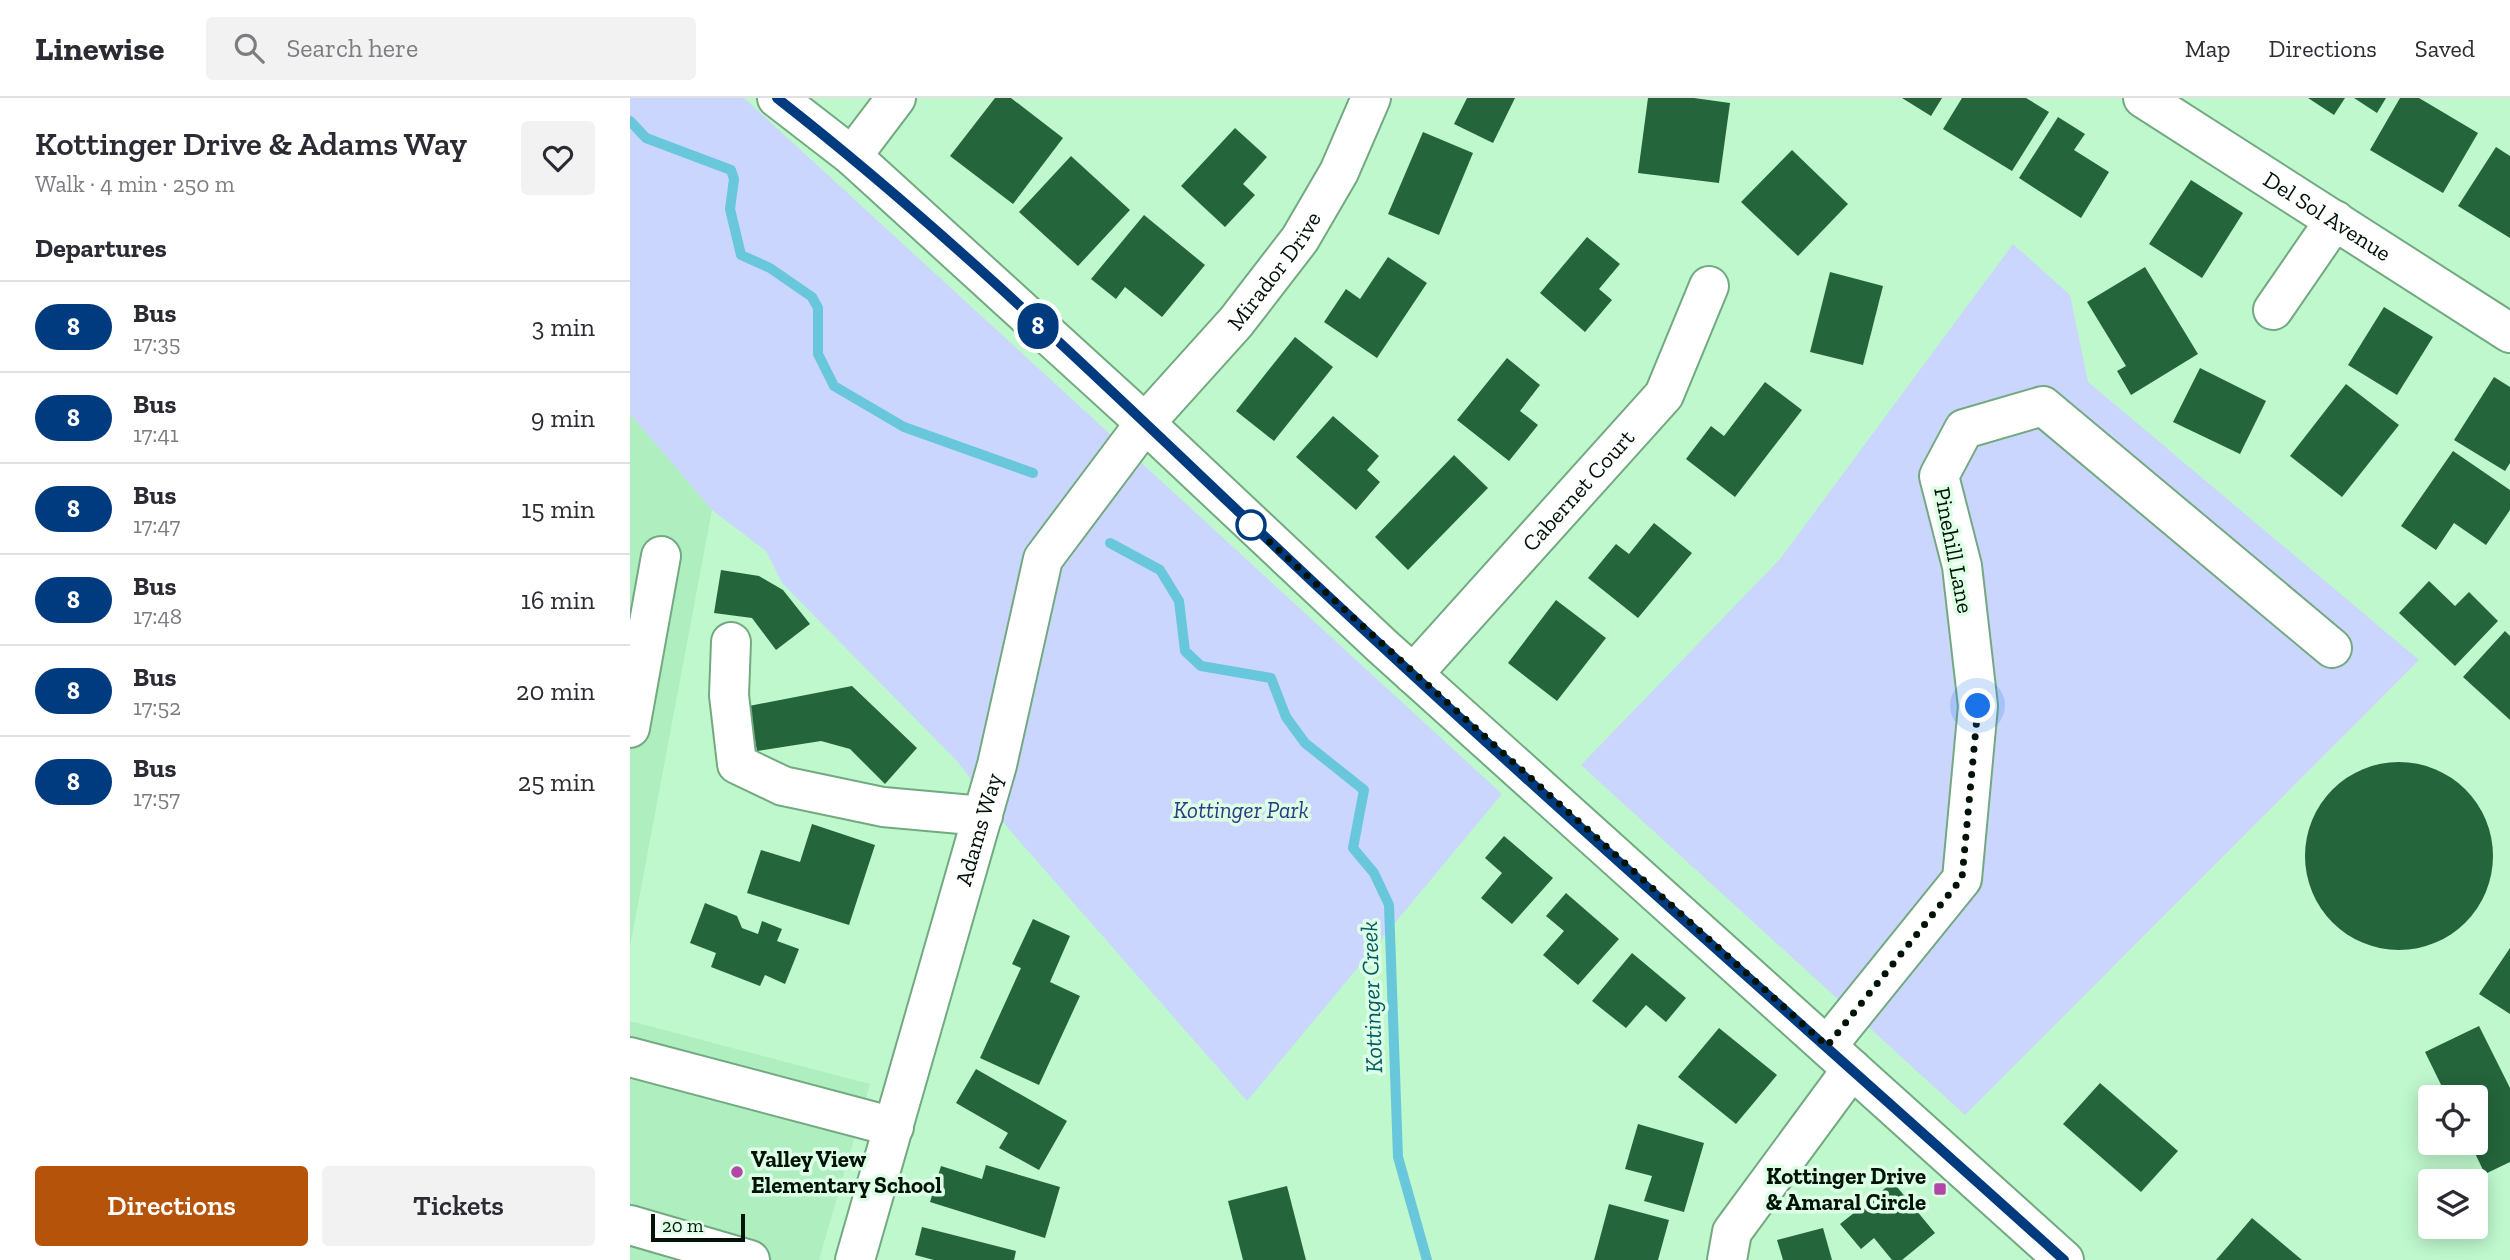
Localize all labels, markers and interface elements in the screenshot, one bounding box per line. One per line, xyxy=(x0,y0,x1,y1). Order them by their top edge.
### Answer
search box xyxy=(206,17,696,80)
text: Linewise xyxy=(35,29,164,68)
icon: search xyxy=(230,29,268,67)
text: Search here xyxy=(286,32,418,64)
text: Map xyxy=(2185,34,2231,63)
text: Directions xyxy=(2269,34,2377,63)
text: Saved xyxy=(2415,34,2475,63)
button: heart xyxy=(521,121,595,195)
text: Kottinger Drive & Adams Way xyxy=(35,124,467,163)
street label: Del Sol Avenue xyxy=(2258,165,2396,267)
text: Walk · 4 min · 250 m xyxy=(35,170,235,198)
street label: Mirador Drive xyxy=(1221,206,1327,336)
text: Departures xyxy=(35,232,167,264)
text: Bus xyxy=(133,297,176,329)
line badge: 8 xyxy=(1015,303,1061,349)
text: 3 min xyxy=(532,311,595,343)
text: 8 xyxy=(1032,311,1044,340)
text: 8 xyxy=(67,312,80,341)
text: 17:35 xyxy=(133,329,180,357)
text: Bus xyxy=(133,388,176,420)
text: 9 min xyxy=(531,402,595,434)
text: 8 xyxy=(67,403,80,432)
text: 17:41 xyxy=(133,420,179,448)
street label: Cabernet Court xyxy=(1516,423,1641,557)
text: Bus xyxy=(133,479,176,511)
street label: Pinehill Lane xyxy=(1928,484,1980,616)
text: 15 min xyxy=(521,493,595,525)
text: 8 xyxy=(67,494,80,523)
unlabelled marker xyxy=(1236,510,1266,540)
text: 17:47 xyxy=(133,511,180,539)
text: Bus xyxy=(133,570,176,602)
text: 16 min xyxy=(521,584,595,616)
text: 8 xyxy=(67,585,80,614)
text: 17:48 xyxy=(133,602,182,630)
text: Bus xyxy=(133,661,176,693)
text: 20 min xyxy=(516,675,595,707)
text: 8 xyxy=(67,676,80,705)
your location xyxy=(1960,688,1995,723)
text: 17:52 xyxy=(133,693,181,721)
text: Bus xyxy=(133,752,176,784)
text: 25 min xyxy=(518,766,595,798)
text: 8 xyxy=(67,767,80,796)
street label: Adams Way xyxy=(949,770,1008,889)
text: 17:57 xyxy=(133,784,180,812)
park label: Kottinger Park xyxy=(1173,796,1309,824)
water label: Kottinger Creek xyxy=(1354,920,1388,1074)
map controls xyxy=(2418,1085,2488,1239)
button: locate xyxy=(2418,1085,2488,1155)
place label: Valley View Elementary School xyxy=(751,1145,942,1199)
place label: Kottinger Drive & Amaral Circle xyxy=(1766,1162,1926,1216)
marker: Valley View Elementary School xyxy=(729,1164,745,1180)
button: Directions xyxy=(35,1166,308,1246)
button: Tickets xyxy=(322,1166,595,1246)
button: layers xyxy=(2418,1169,2488,1239)
marker: Kottinger Drive & Amaral Circle xyxy=(1932,1181,1948,1197)
scale bar xyxy=(651,1211,746,1243)
text: 20 m xyxy=(662,1214,703,1237)

